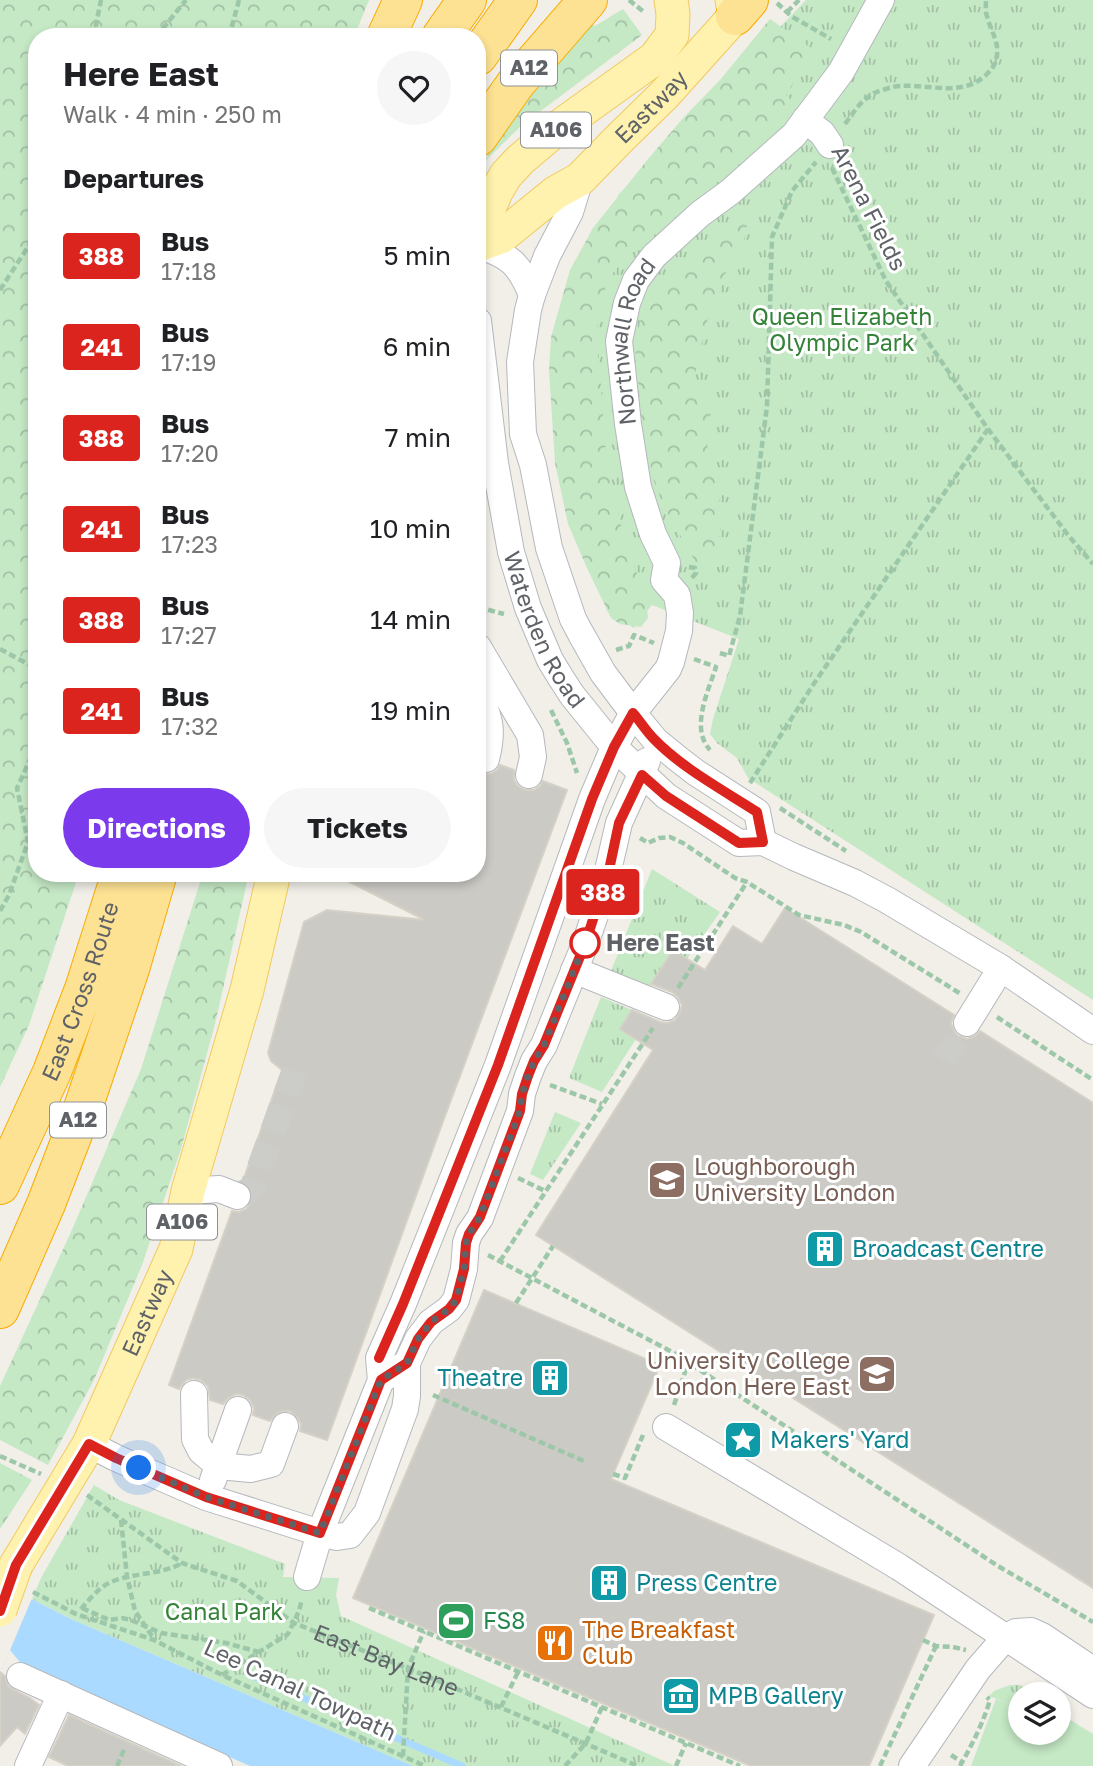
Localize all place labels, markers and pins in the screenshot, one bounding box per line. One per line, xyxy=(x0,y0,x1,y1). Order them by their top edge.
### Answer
marker: Here East xyxy=(570,928,600,958)
place label: Here East xyxy=(606,928,715,956)
place label: Loughborough University London xyxy=(694,1152,895,1206)
school or university icon: Loughborough University London xyxy=(646,1159,688,1201)
building icon: Broadcast Centre xyxy=(804,1228,846,1270)
place label: Broadcast Centre xyxy=(852,1234,1044,1262)
place label: University College London Here East xyxy=(647,1346,850,1400)
school or university icon: University College London Here East xyxy=(856,1353,898,1395)
building icon: Theatre xyxy=(529,1357,571,1399)
place label: Theatre xyxy=(437,1363,523,1391)
place icon: Makers' Yard xyxy=(722,1419,764,1461)
place label: Makers' Yard xyxy=(770,1425,909,1453)
building icon: Press Centre xyxy=(588,1562,630,1604)
place label: Press Centre xyxy=(636,1568,777,1596)
sports icon: FS8 xyxy=(435,1600,477,1642)
place label: FS8 xyxy=(483,1606,525,1634)
place label: The Breakfast Club xyxy=(582,1615,735,1669)
restaurant icon: The Breakfast Club xyxy=(534,1622,576,1664)
museum icon: MPB Gallery xyxy=(660,1675,702,1717)
place label: MPB Gallery xyxy=(708,1681,844,1709)

